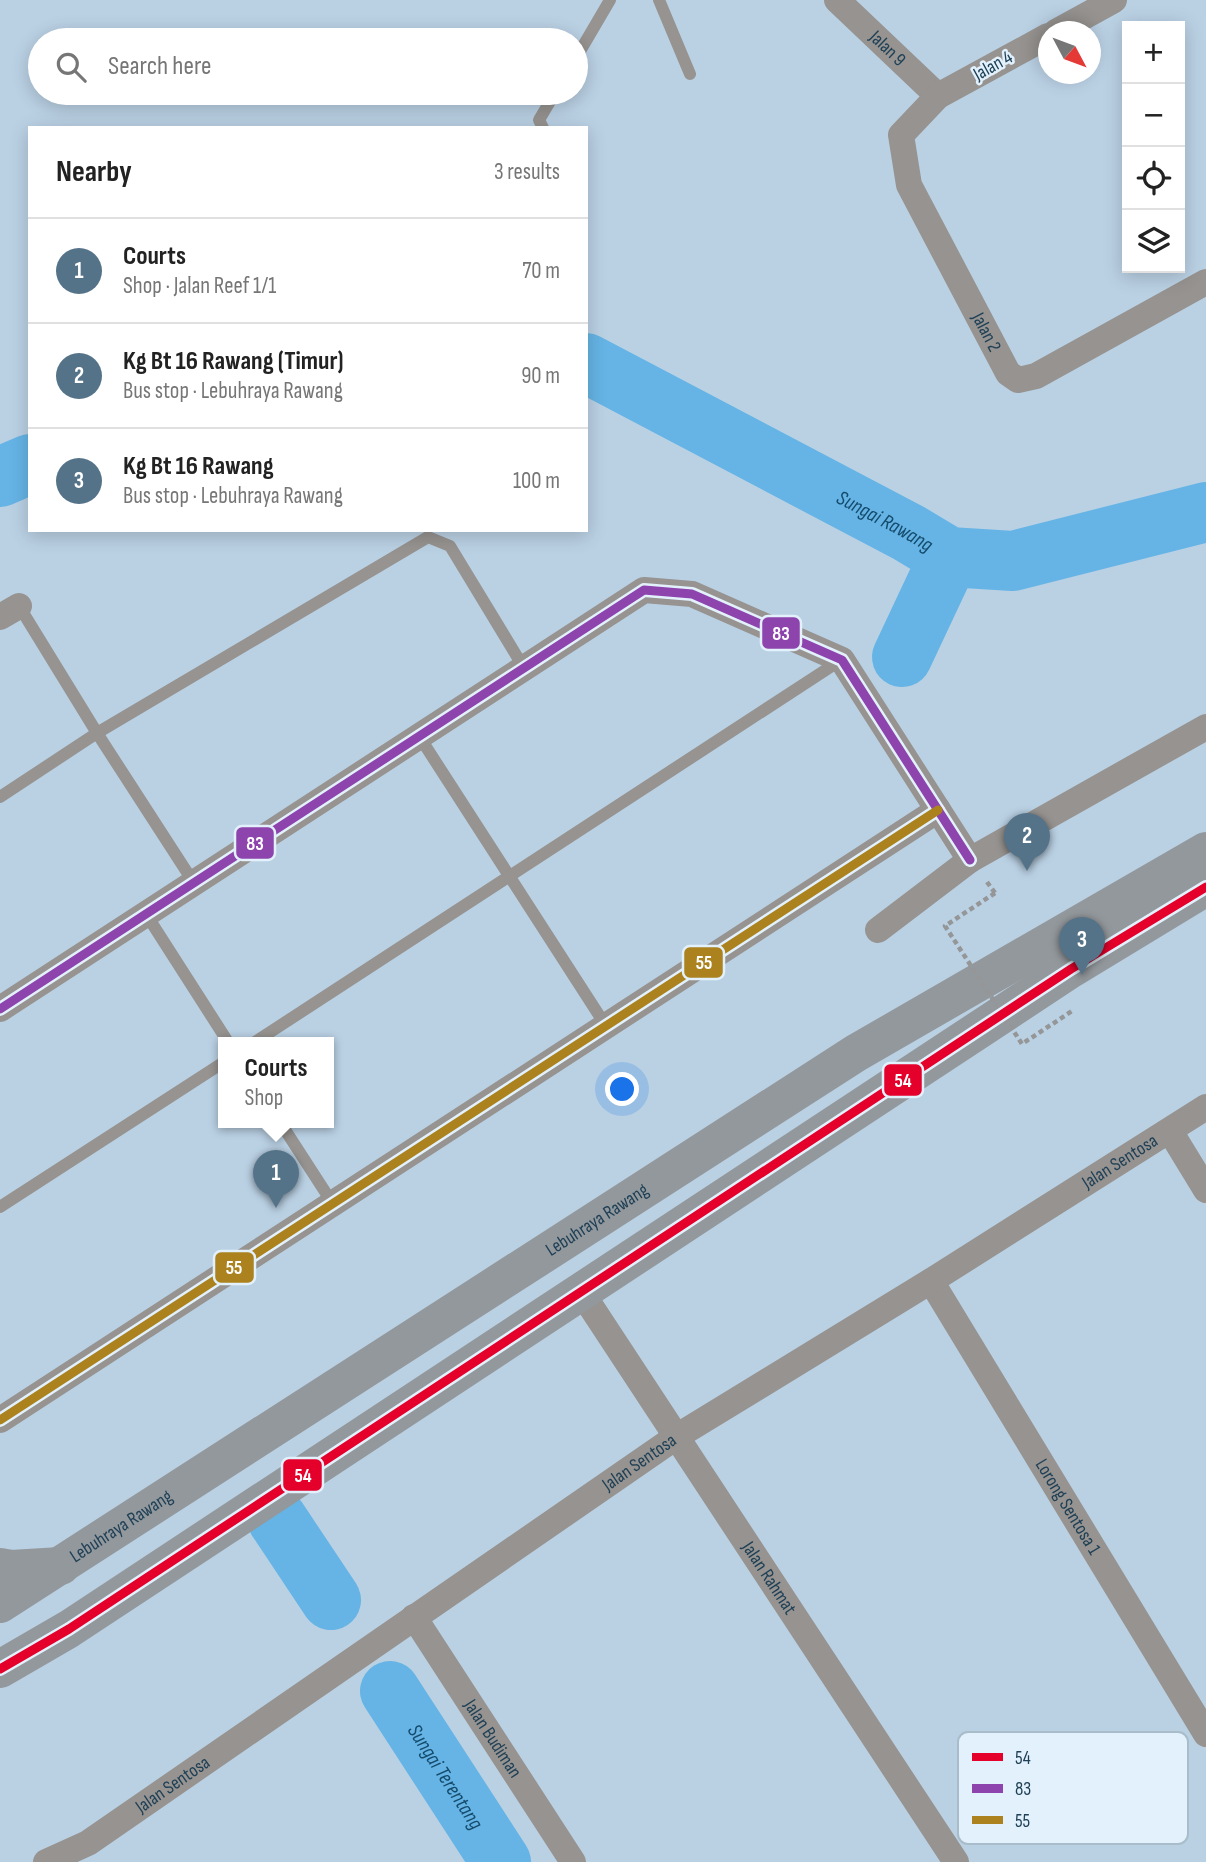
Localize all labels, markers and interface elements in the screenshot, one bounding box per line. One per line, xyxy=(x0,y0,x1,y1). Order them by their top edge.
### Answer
north arrow xyxy=(1038,21,1101,84)
map controls xyxy=(1122,21,1185,273)
button: + xyxy=(1122,21,1185,84)
street label: Jalan 9 xyxy=(864,25,911,71)
search box xyxy=(28,28,588,105)
street label: Jalan 4 xyxy=(969,46,1017,87)
icon: search xyxy=(52,48,90,86)
text: Search here xyxy=(108,51,211,82)
button: − xyxy=(1122,84,1185,147)
button: locate xyxy=(1122,147,1185,210)
text: Nearby xyxy=(56,154,132,190)
text: 3 results xyxy=(494,158,560,186)
button: layers xyxy=(1122,210,1185,273)
text: Courts xyxy=(123,241,186,272)
text: 1 xyxy=(74,257,84,285)
text: 70 m xyxy=(522,257,560,285)
text: Shop · Jalan Reef 1/1 xyxy=(123,272,276,300)
street label: Jalan 2 xyxy=(966,308,1006,356)
text: Kg Bt 16 Rawang (Timur) xyxy=(123,346,344,377)
text: 2 xyxy=(74,362,84,390)
text: 90 m xyxy=(521,362,560,390)
text: Bus stop · Lebuhraya Rawang xyxy=(123,377,343,405)
text: Kg Bt 16 Rawang xyxy=(123,451,274,482)
text: 3 xyxy=(74,467,84,495)
text: 100 m xyxy=(513,467,560,495)
text: Bus stop · Lebuhraya Rawang xyxy=(123,482,343,510)
water label: Sungai Rawang xyxy=(833,485,938,557)
line badge: 83 xyxy=(761,616,801,650)
text: 83 xyxy=(772,623,790,646)
pin: 2 xyxy=(1004,813,1050,871)
line badge: 83 xyxy=(235,826,275,860)
text: 83 xyxy=(246,833,264,856)
pin: 3 xyxy=(1059,917,1105,975)
line badge: 55 xyxy=(683,946,724,979)
text: 55 xyxy=(696,952,712,975)
popup xyxy=(218,1037,334,1128)
text: Courts xyxy=(245,1053,307,1084)
line badge: 54 xyxy=(883,1063,923,1097)
text: 54 xyxy=(894,1070,912,1093)
your location xyxy=(605,1072,639,1106)
text: Shop xyxy=(245,1084,283,1112)
street label: Jalan Sentosa xyxy=(1077,1129,1162,1195)
pin: 1 xyxy=(253,1150,299,1208)
street label: Lebuhraya Rawang xyxy=(541,1178,653,1261)
line badge: 55 xyxy=(214,1251,255,1284)
text: 55 xyxy=(226,1257,242,1280)
street label: Jalan Sentosa xyxy=(597,1429,681,1497)
street label: Lorong Sentosa 1 xyxy=(1030,1455,1106,1559)
line badge: 54 xyxy=(282,1458,323,1492)
text: 54 xyxy=(294,1465,312,1488)
street label: Lebuhraya Rawang xyxy=(65,1484,177,1568)
street label: Jalan Rahmat xyxy=(736,1536,802,1619)
street label: Jalan Budiman xyxy=(459,1694,527,1782)
water label: Sungai Terentang xyxy=(402,1719,489,1834)
legend xyxy=(958,1732,1188,1844)
text: 54 xyxy=(1015,1747,1031,1770)
street label: Jalan Sentosa xyxy=(130,1751,214,1819)
text: 83 xyxy=(1015,1778,1031,1801)
text: 55 xyxy=(1015,1810,1030,1833)

